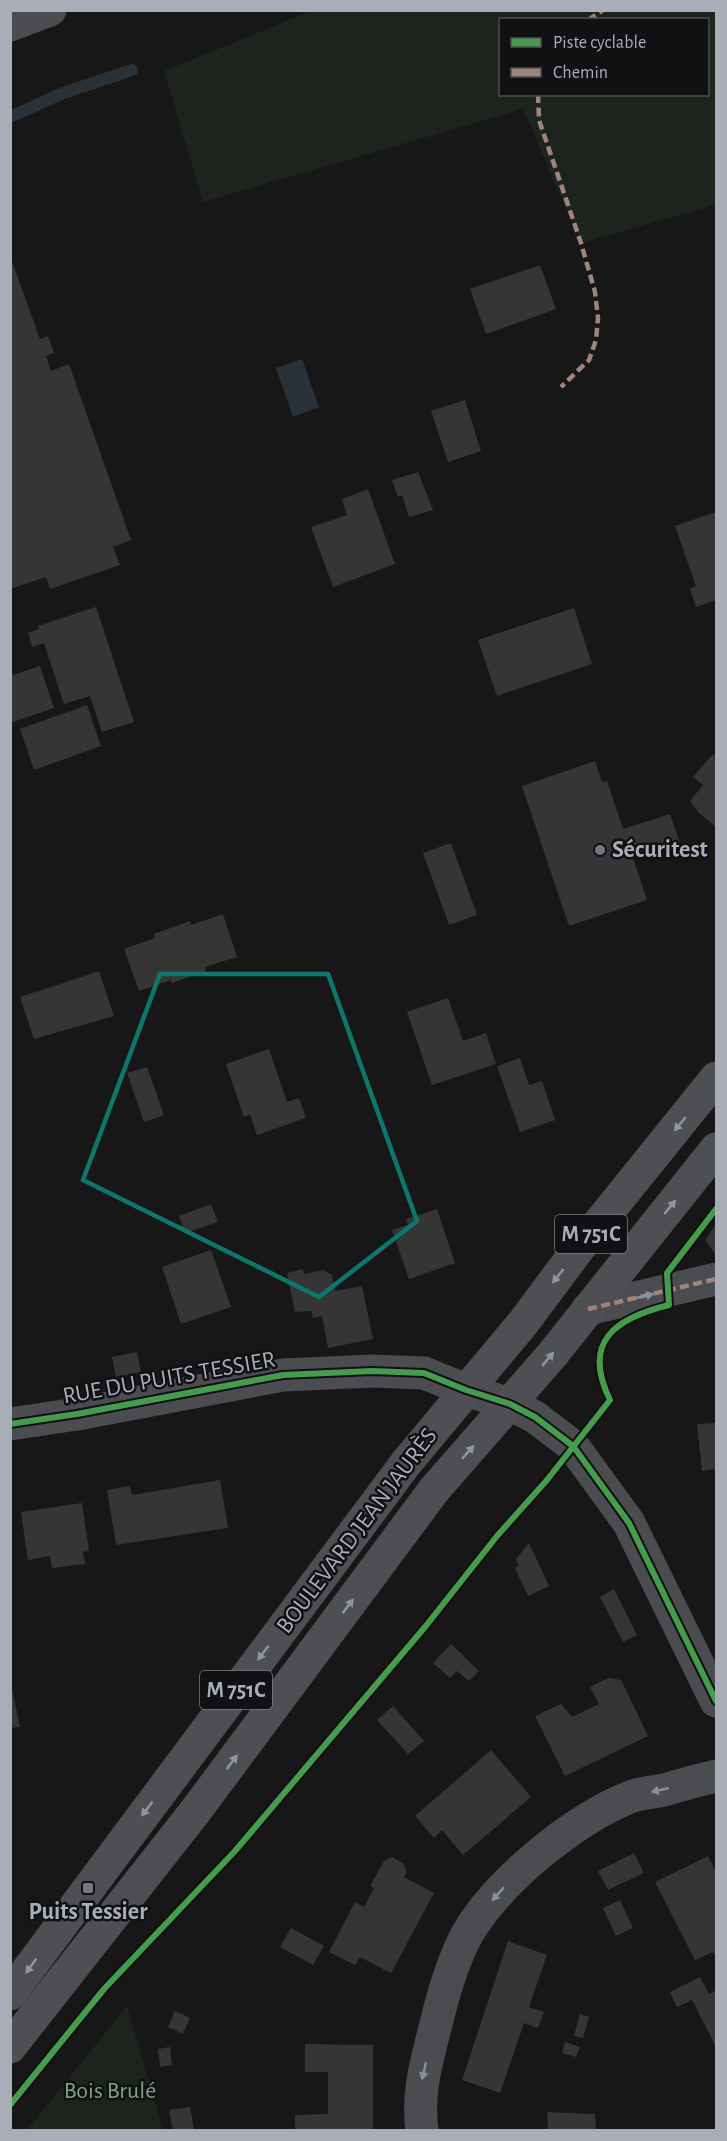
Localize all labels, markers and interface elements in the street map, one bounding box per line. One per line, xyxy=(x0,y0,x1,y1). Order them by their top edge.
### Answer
legend xyxy=(499,18,709,96)
text: Piste cyclable xyxy=(553,34,646,52)
text: Chemin xyxy=(553,64,608,82)
place label: Sécuritest xyxy=(612,838,708,862)
marker: Sécuritest xyxy=(593,843,607,857)
one-way arrow xyxy=(674,1116,686,1131)
one-way arrow xyxy=(663,1199,676,1215)
road number: M 751C xyxy=(555,1215,627,1253)
one-way arrow xyxy=(552,1268,565,1284)
one-way arrow xyxy=(635,1290,654,1300)
street label: RUE DU PUITS TESSIER xyxy=(61,1347,277,1409)
one-way arrow xyxy=(541,1352,554,1367)
street label: BOULEVARD JEAN JAURÈS xyxy=(271,1423,442,1638)
one-way arrow xyxy=(461,1445,474,1460)
one-way arrow xyxy=(342,1598,354,1613)
one-way arrow xyxy=(258,1646,270,1661)
road number: M 751C xyxy=(200,1671,272,1709)
one-way arrow xyxy=(226,1754,238,1770)
one-way arrow xyxy=(651,1786,669,1796)
one-way arrow xyxy=(141,1802,153,1817)
marker: Puits Tessier xyxy=(81,1881,95,1895)
one-way arrow xyxy=(492,1886,505,1901)
place label: Puits Tessier xyxy=(28,1900,148,1924)
one-way arrow xyxy=(25,1958,37,1974)
one-way arrow xyxy=(419,2062,428,2081)
park label: Bois Brulé xyxy=(64,2079,156,2103)

